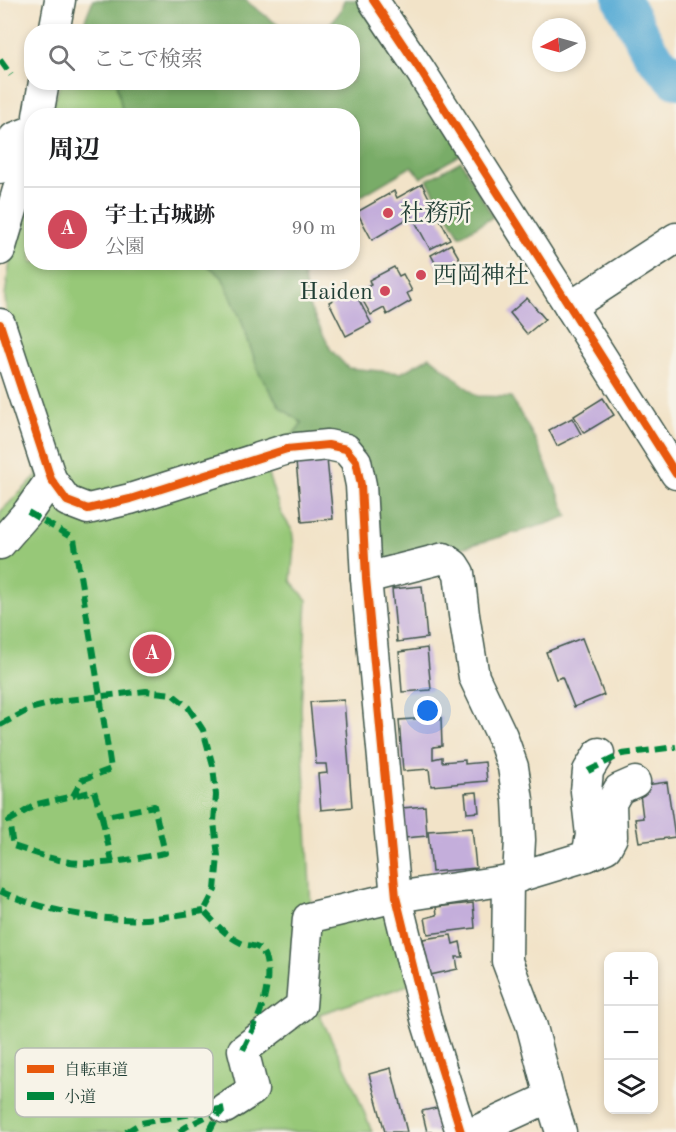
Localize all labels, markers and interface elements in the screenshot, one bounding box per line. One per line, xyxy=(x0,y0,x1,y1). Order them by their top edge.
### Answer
north arrow xyxy=(532,18,586,72)
search box xyxy=(24,24,360,90)
icon: search xyxy=(45,41,78,74)
text: ここで検索 xyxy=(93,49,203,71)
text: 周辺 xyxy=(48,138,100,164)
place label: 社務所 xyxy=(400,200,472,227)
text: 宇土古城跡 xyxy=(105,205,215,227)
marker: 社務所 xyxy=(381,206,395,220)
text: A xyxy=(60,219,75,239)
text: 90 m xyxy=(291,219,336,239)
text: 公園 xyxy=(105,238,145,258)
place label: 西岡神社 xyxy=(433,262,529,289)
marker: 西岡神社 xyxy=(414,268,428,282)
place label: Haiden xyxy=(299,281,373,305)
marker: Haiden xyxy=(378,284,392,298)
pin: A xyxy=(132,632,172,676)
your location xyxy=(413,696,442,725)
map controls xyxy=(604,952,658,1114)
button: + xyxy=(604,952,658,1006)
button: − xyxy=(604,1006,658,1060)
legend xyxy=(15,1048,213,1117)
button: layers xyxy=(604,1060,658,1114)
text: 自転車道 xyxy=(64,1061,128,1079)
text: 小道 xyxy=(64,1088,96,1106)

